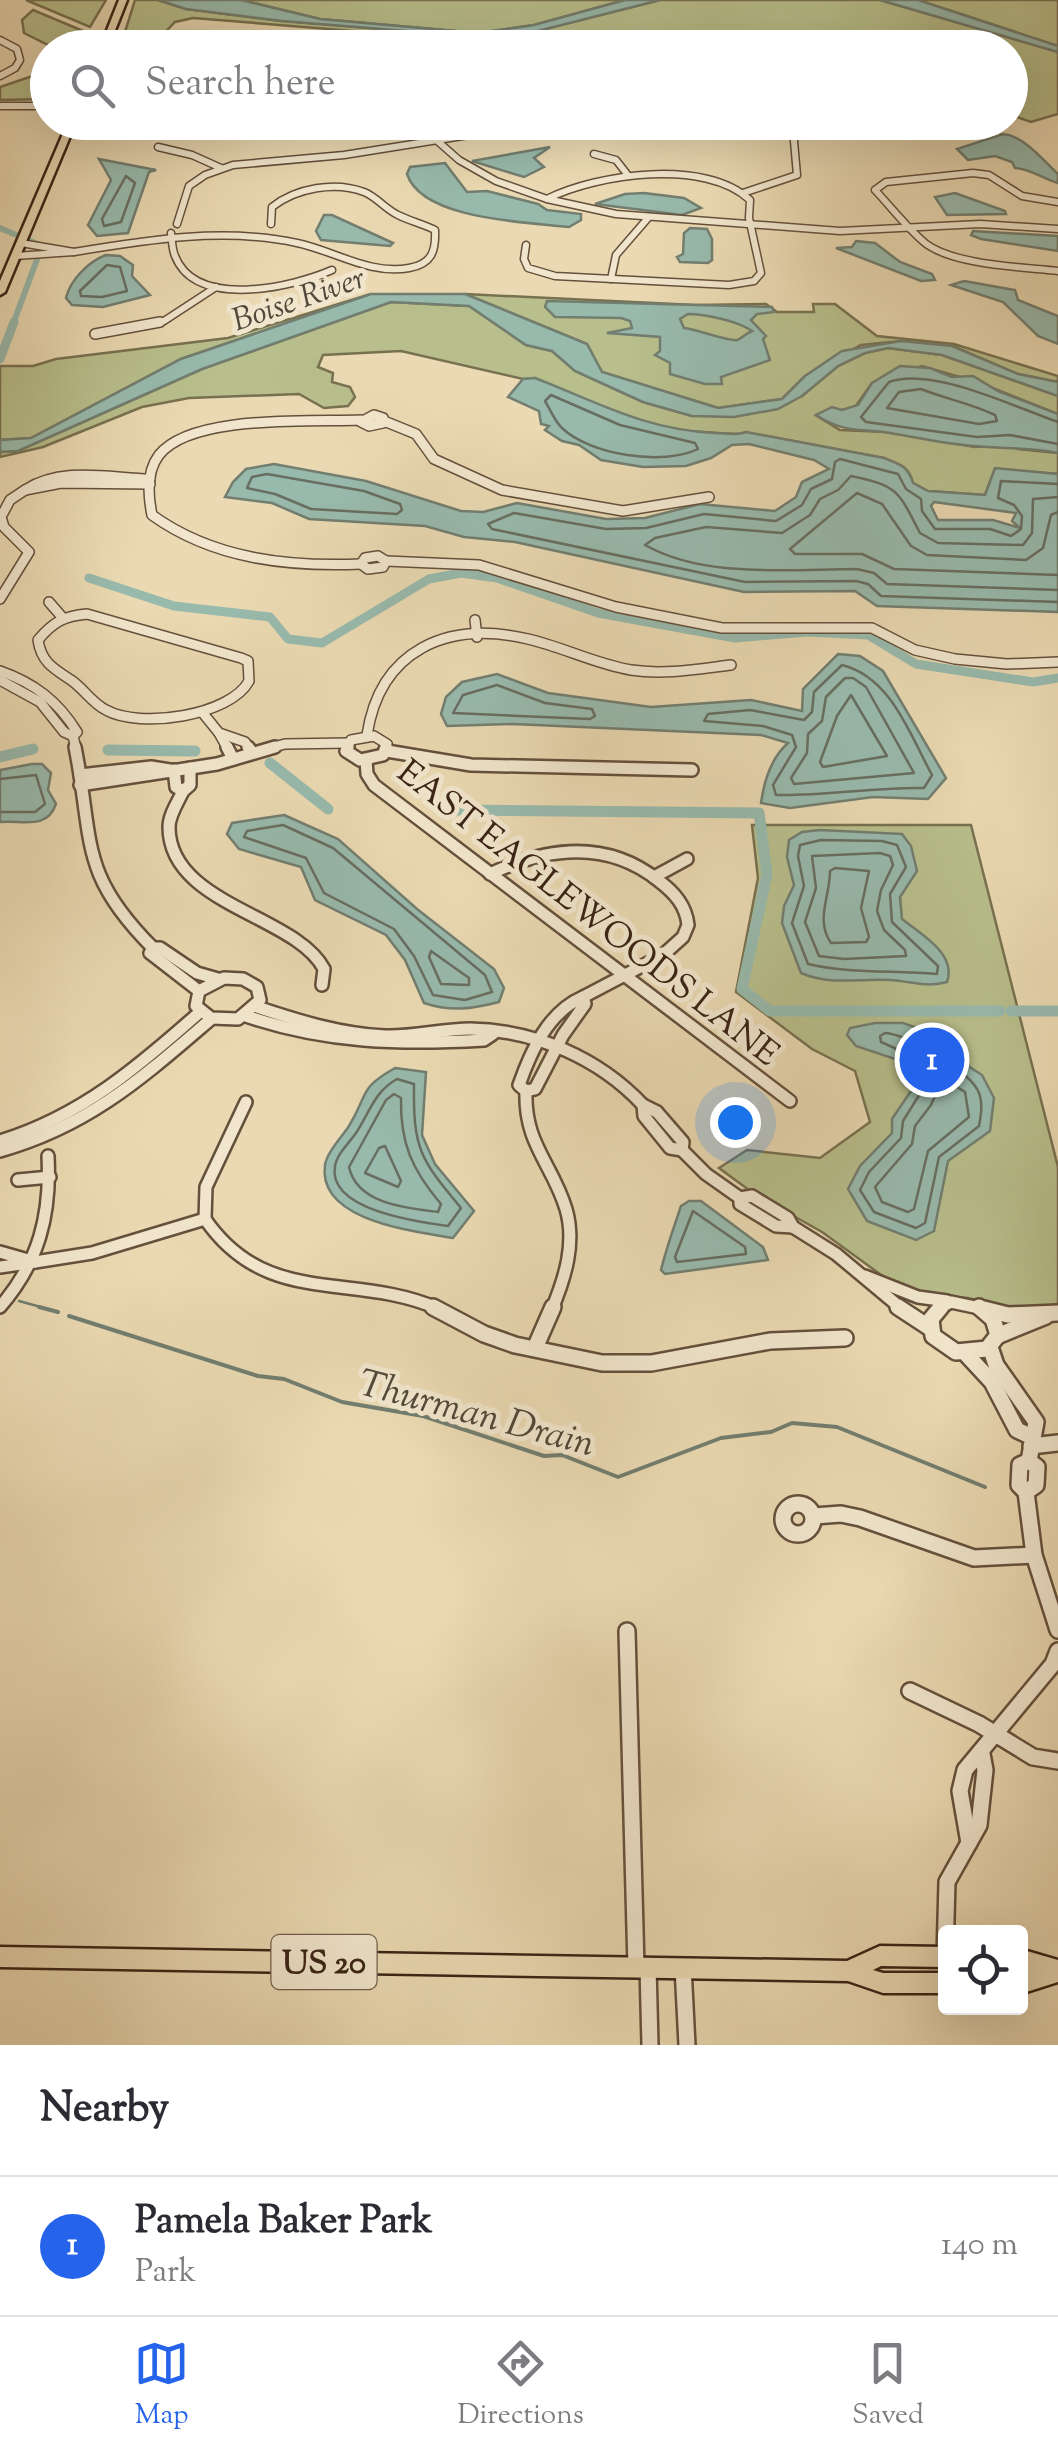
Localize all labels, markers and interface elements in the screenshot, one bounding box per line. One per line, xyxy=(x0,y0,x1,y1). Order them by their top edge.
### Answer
search box xyxy=(30,30,1028,140)
icon: search xyxy=(65,58,120,113)
text: Search here xyxy=(145,58,336,112)
water label: Boise River xyxy=(226,257,372,345)
street label: EAST EAGLEWOODS LANE xyxy=(385,749,789,1080)
pin: 1 xyxy=(900,1022,964,1098)
your location xyxy=(710,1097,761,1148)
water label: Thurman Drain xyxy=(352,1358,600,1473)
map controls xyxy=(938,1925,1028,2015)
button: locate xyxy=(938,1925,1028,2015)
road number: US 20 xyxy=(272,1935,376,1989)
text: Nearby xyxy=(40,2080,169,2140)
text: Pamela Baker Park xyxy=(135,2196,432,2250)
text: 1 xyxy=(67,2223,78,2269)
text: 140 m xyxy=(941,2223,1018,2269)
text: Park xyxy=(135,2250,196,2296)
tab: Map xyxy=(134,2336,189,2436)
tab: Directions xyxy=(457,2336,584,2436)
tab: Saved xyxy=(852,2336,924,2436)

